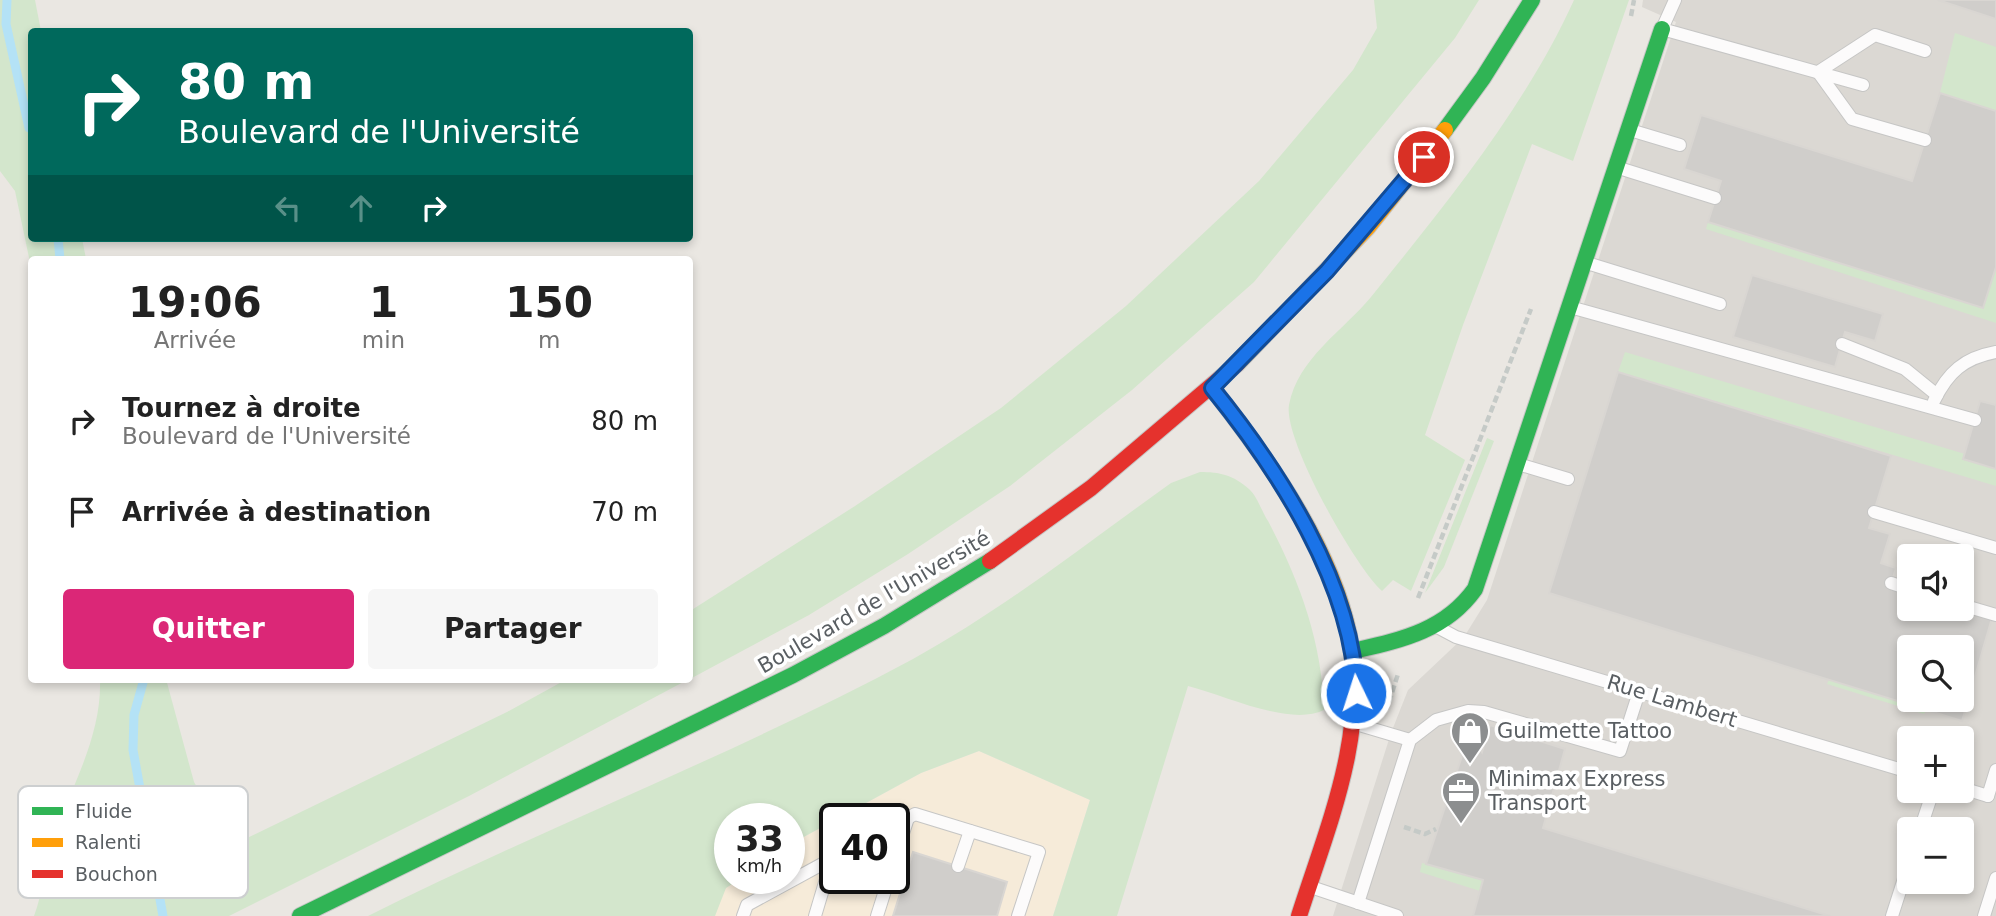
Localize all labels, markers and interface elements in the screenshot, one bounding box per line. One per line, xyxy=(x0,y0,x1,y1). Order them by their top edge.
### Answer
text: 80 m xyxy=(178,54,314,111)
icon: right xyxy=(63,56,154,147)
text: Boulevard de l'Université xyxy=(178,113,580,151)
pin xyxy=(1394,127,1454,187)
icon: arrive xyxy=(1405,138,1443,176)
icon: left xyxy=(269,189,307,227)
icon: ahead xyxy=(342,189,380,227)
icon: right xyxy=(415,189,453,227)
text: 19:06 xyxy=(128,278,262,327)
text: 1 xyxy=(369,278,398,327)
text: 150 xyxy=(505,278,593,327)
text: Arrivée xyxy=(154,327,236,353)
text: min xyxy=(362,327,405,353)
text: m xyxy=(538,327,560,353)
text: Tournez à droite xyxy=(122,393,361,423)
icon: right xyxy=(63,402,101,440)
text: 80 m xyxy=(591,406,658,436)
text: Boulevard de l'Université xyxy=(122,423,411,449)
icon: arrive xyxy=(63,493,101,531)
text: Arrivée à destination xyxy=(122,497,431,527)
text: 70 m xyxy=(591,497,658,527)
street label: Boulevard de l'Université xyxy=(754,526,994,678)
map controls xyxy=(1897,544,1974,894)
button: sound xyxy=(1897,544,1974,621)
button: Quitter xyxy=(63,589,354,669)
button: Partager xyxy=(368,589,658,669)
button: search xyxy=(1897,635,1974,712)
position arrow xyxy=(1319,656,1393,730)
street label: Rue Lambert xyxy=(1604,670,1740,732)
shop icon: Guilmette Tattoo xyxy=(1449,710,1491,765)
place label: Guilmette Tattoo xyxy=(1497,719,1672,743)
button: + xyxy=(1897,726,1974,803)
place label: Minimax Express Transport xyxy=(1487,767,1666,815)
office icon: Minimax Express Transport xyxy=(1440,770,1482,825)
legend xyxy=(18,786,248,898)
text: Fluide xyxy=(75,800,132,822)
speed limit sign: 40 xyxy=(819,803,910,894)
button: − xyxy=(1897,817,1974,894)
text: 33 xyxy=(735,819,784,859)
text: Ralenti xyxy=(75,831,141,853)
text: km/h xyxy=(737,855,782,876)
text: Bouchon xyxy=(75,863,158,885)

